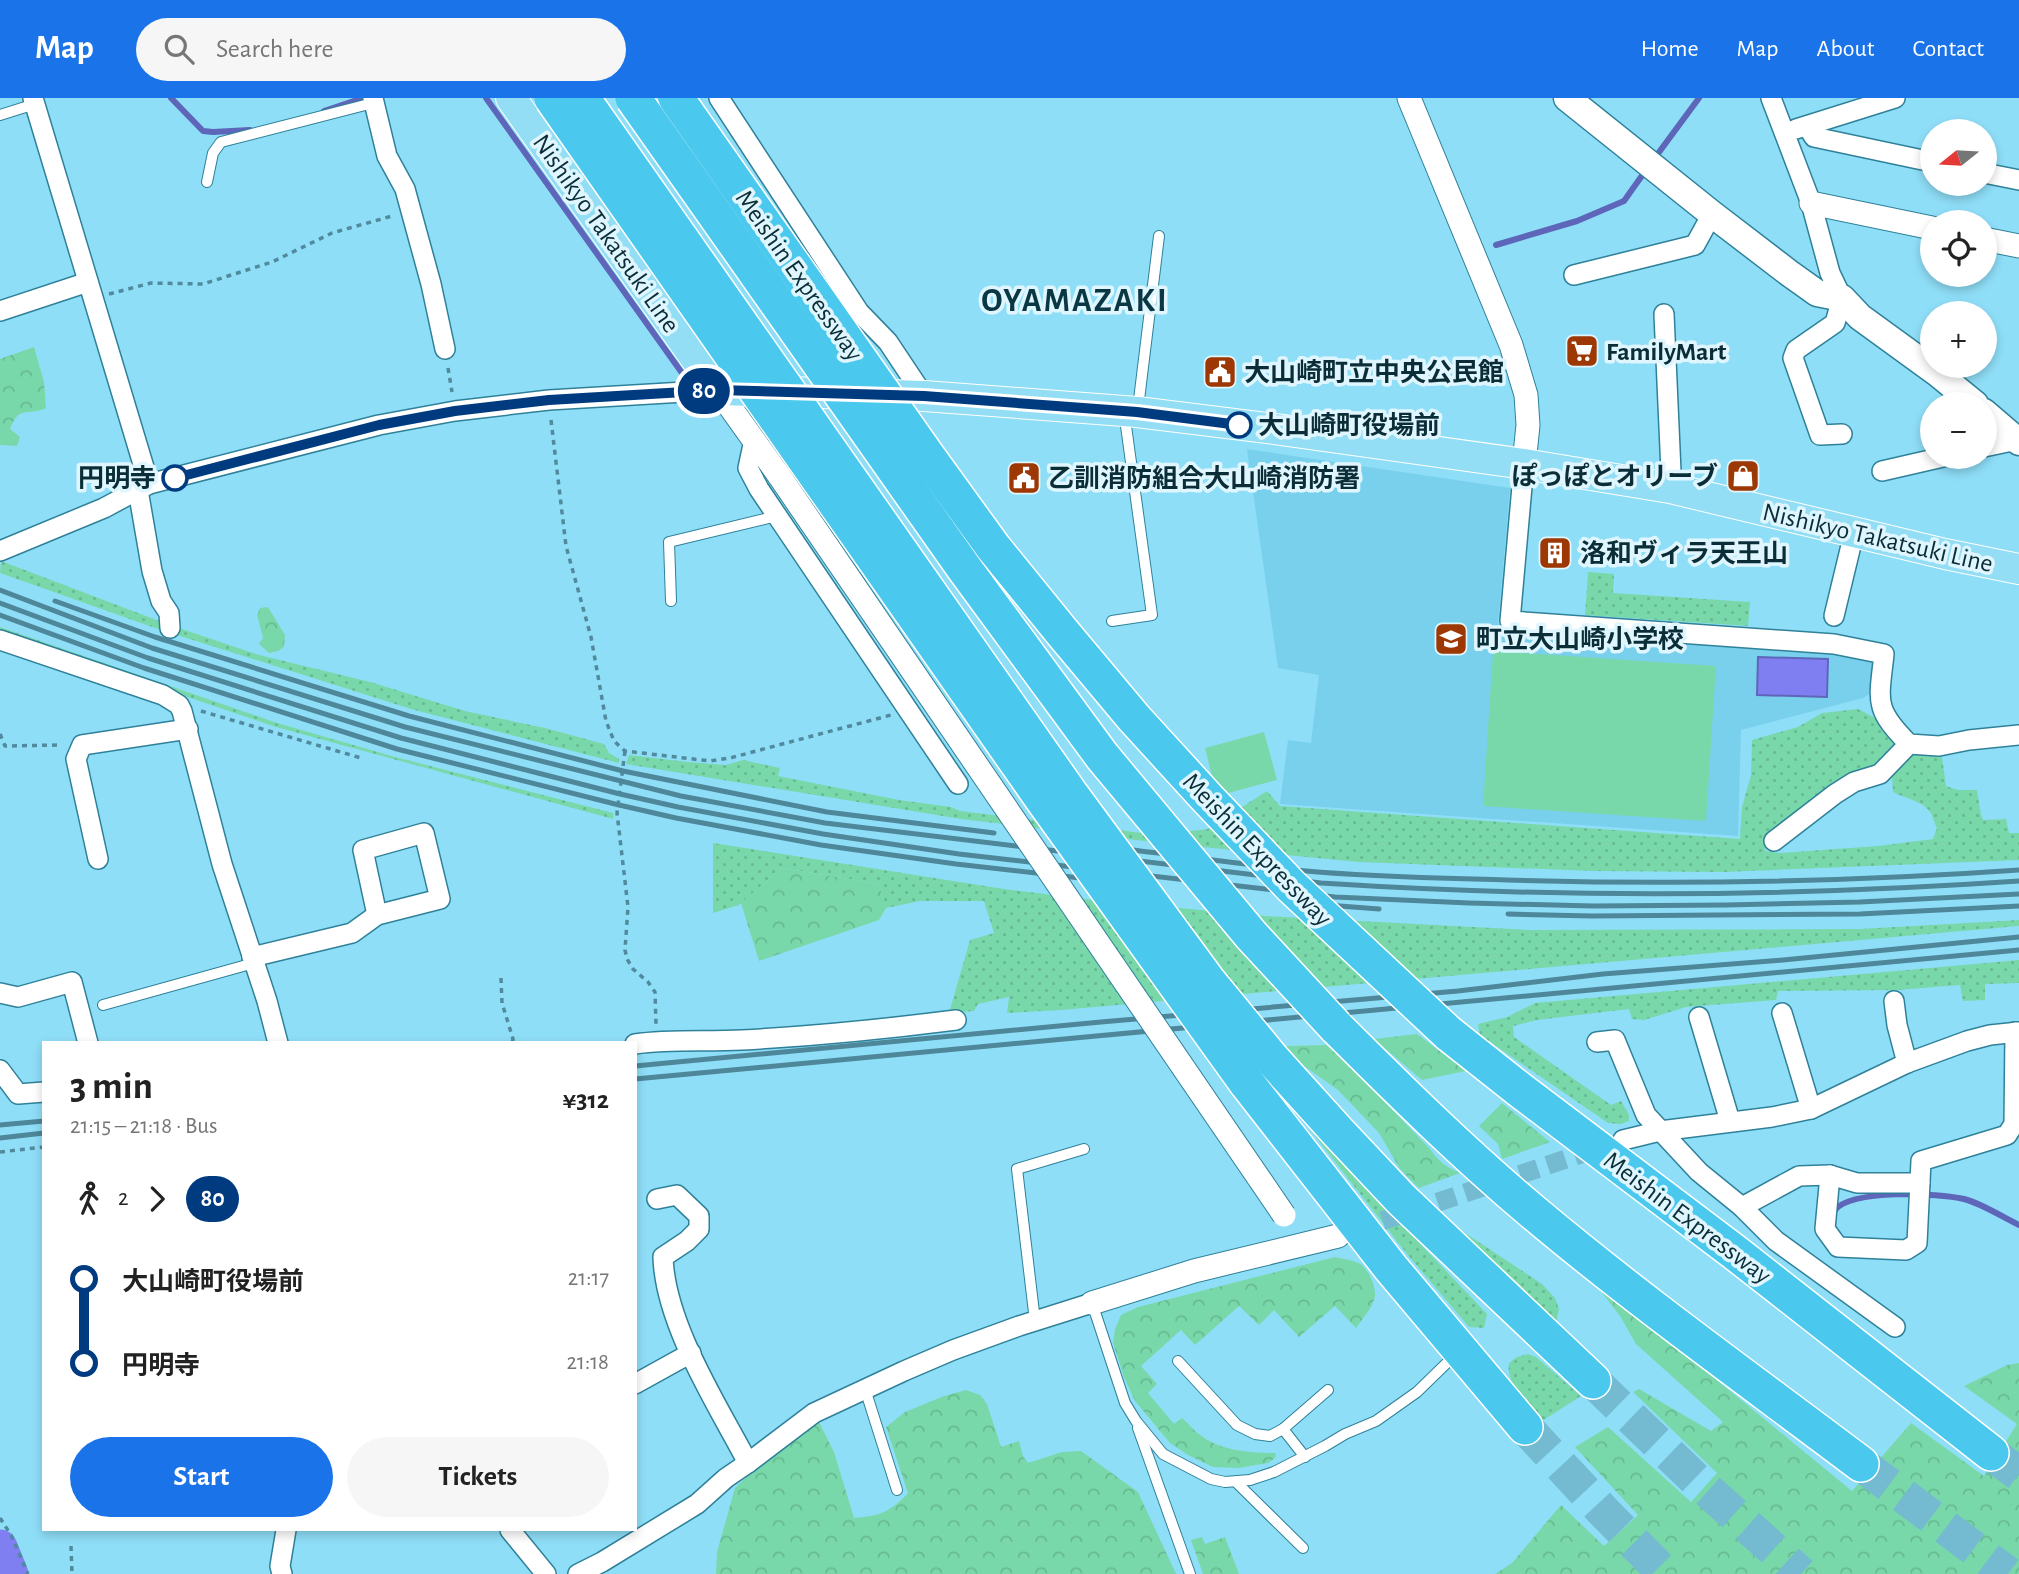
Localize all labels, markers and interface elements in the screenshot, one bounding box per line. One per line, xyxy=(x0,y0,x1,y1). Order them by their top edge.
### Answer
search box xyxy=(136,18,626,81)
icon: search xyxy=(160,30,198,68)
text: Map xyxy=(35,32,94,65)
text: Search here xyxy=(216,36,334,62)
text: Home xyxy=(1641,37,1699,61)
text: Map xyxy=(1737,37,1779,61)
text: About xyxy=(1817,37,1874,61)
text: Contact xyxy=(1912,37,1984,61)
north arrow xyxy=(1920,119,1997,196)
map controls xyxy=(1920,119,1997,469)
street label: Nishikyo Takatsuki Line xyxy=(528,130,684,338)
street label: Meishin Expressway xyxy=(731,185,868,366)
button: locate xyxy=(1920,210,1997,287)
district label: OYAMAZAKI xyxy=(981,285,1169,318)
button: + xyxy=(1920,301,1997,378)
supermarket icon: FamilyMart xyxy=(1563,332,1601,370)
place label: FamilyMart xyxy=(1606,339,1726,365)
public building icon: 大山崎町立中央公民館 xyxy=(1201,353,1239,391)
place label: 大山崎町立中央公民館 xyxy=(1244,358,1504,386)
line badge: 80 xyxy=(672,368,736,414)
text: 80 xyxy=(692,379,716,403)
button: − xyxy=(1920,392,1997,469)
place label: 大山崎町役場前 xyxy=(1258,411,1440,439)
marker: 大山崎町役場前 xyxy=(1226,412,1252,438)
shop icon: ぽっぽとオリーブ xyxy=(1724,457,1762,495)
public building icon: 乙訓消防組合大山崎消防署 xyxy=(1005,459,1043,497)
place label: ぽっぽとオリーブ xyxy=(1512,462,1718,490)
place label: 乙訓消防組合大山崎消防署 xyxy=(1048,464,1360,492)
place label: 円明寺 xyxy=(78,465,156,492)
marker: 円明寺 xyxy=(162,465,188,491)
street label: Nishikyo Takatsuki Line xyxy=(1760,499,1995,577)
building icon: 洛和ヴィラ天王山 xyxy=(1536,534,1574,572)
place label: 洛和ヴィラ天王山 xyxy=(1580,539,1788,567)
school or university icon: 町立大山崎小学校 xyxy=(1432,620,1470,658)
place label: 町立大山崎小学校 xyxy=(1476,625,1684,653)
street label: Meishin Expressway xyxy=(1178,768,1337,931)
text: 3 min xyxy=(70,1068,153,1106)
text: ¥312 xyxy=(563,1087,609,1113)
text: 21:15 – 21:18 · Bus xyxy=(70,1115,218,1138)
street label: Meishin Expressway xyxy=(1599,1147,1776,1289)
icon: walk xyxy=(70,1180,108,1218)
icon: forward xyxy=(138,1180,176,1218)
text: 2 xyxy=(118,1187,128,1210)
text: 80 xyxy=(200,1187,225,1211)
text: 21:17 xyxy=(568,1267,609,1290)
text: 大山崎町役場前 xyxy=(122,1269,304,1295)
text: 21:18 xyxy=(567,1351,609,1374)
text: 円明寺 xyxy=(122,1353,200,1379)
button: Start xyxy=(70,1437,333,1517)
button: Tickets xyxy=(347,1437,609,1517)

